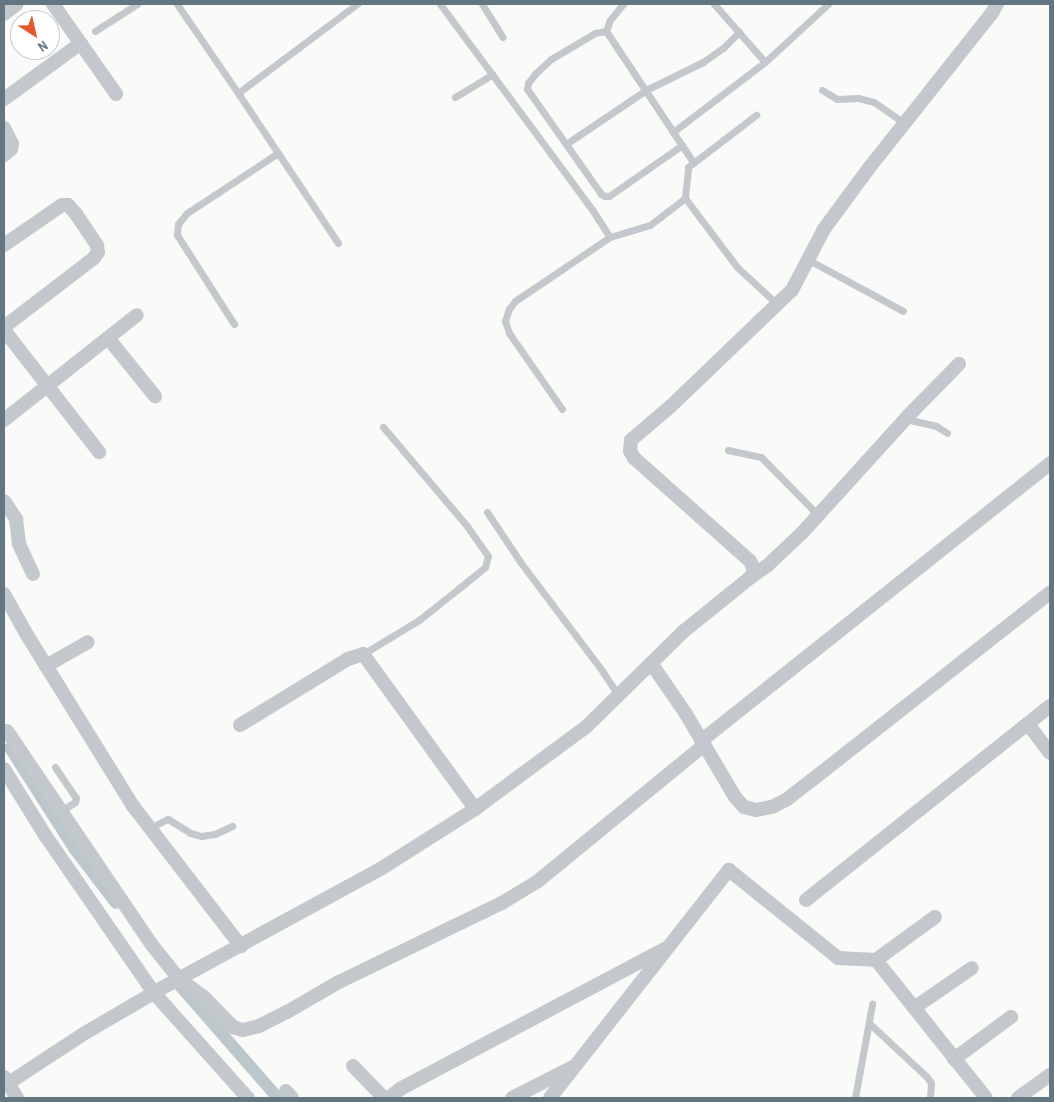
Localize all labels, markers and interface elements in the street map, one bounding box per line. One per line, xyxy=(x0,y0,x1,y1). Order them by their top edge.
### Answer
north arrow xyxy=(10,10,60,60)
text: N xyxy=(34,37,52,56)

